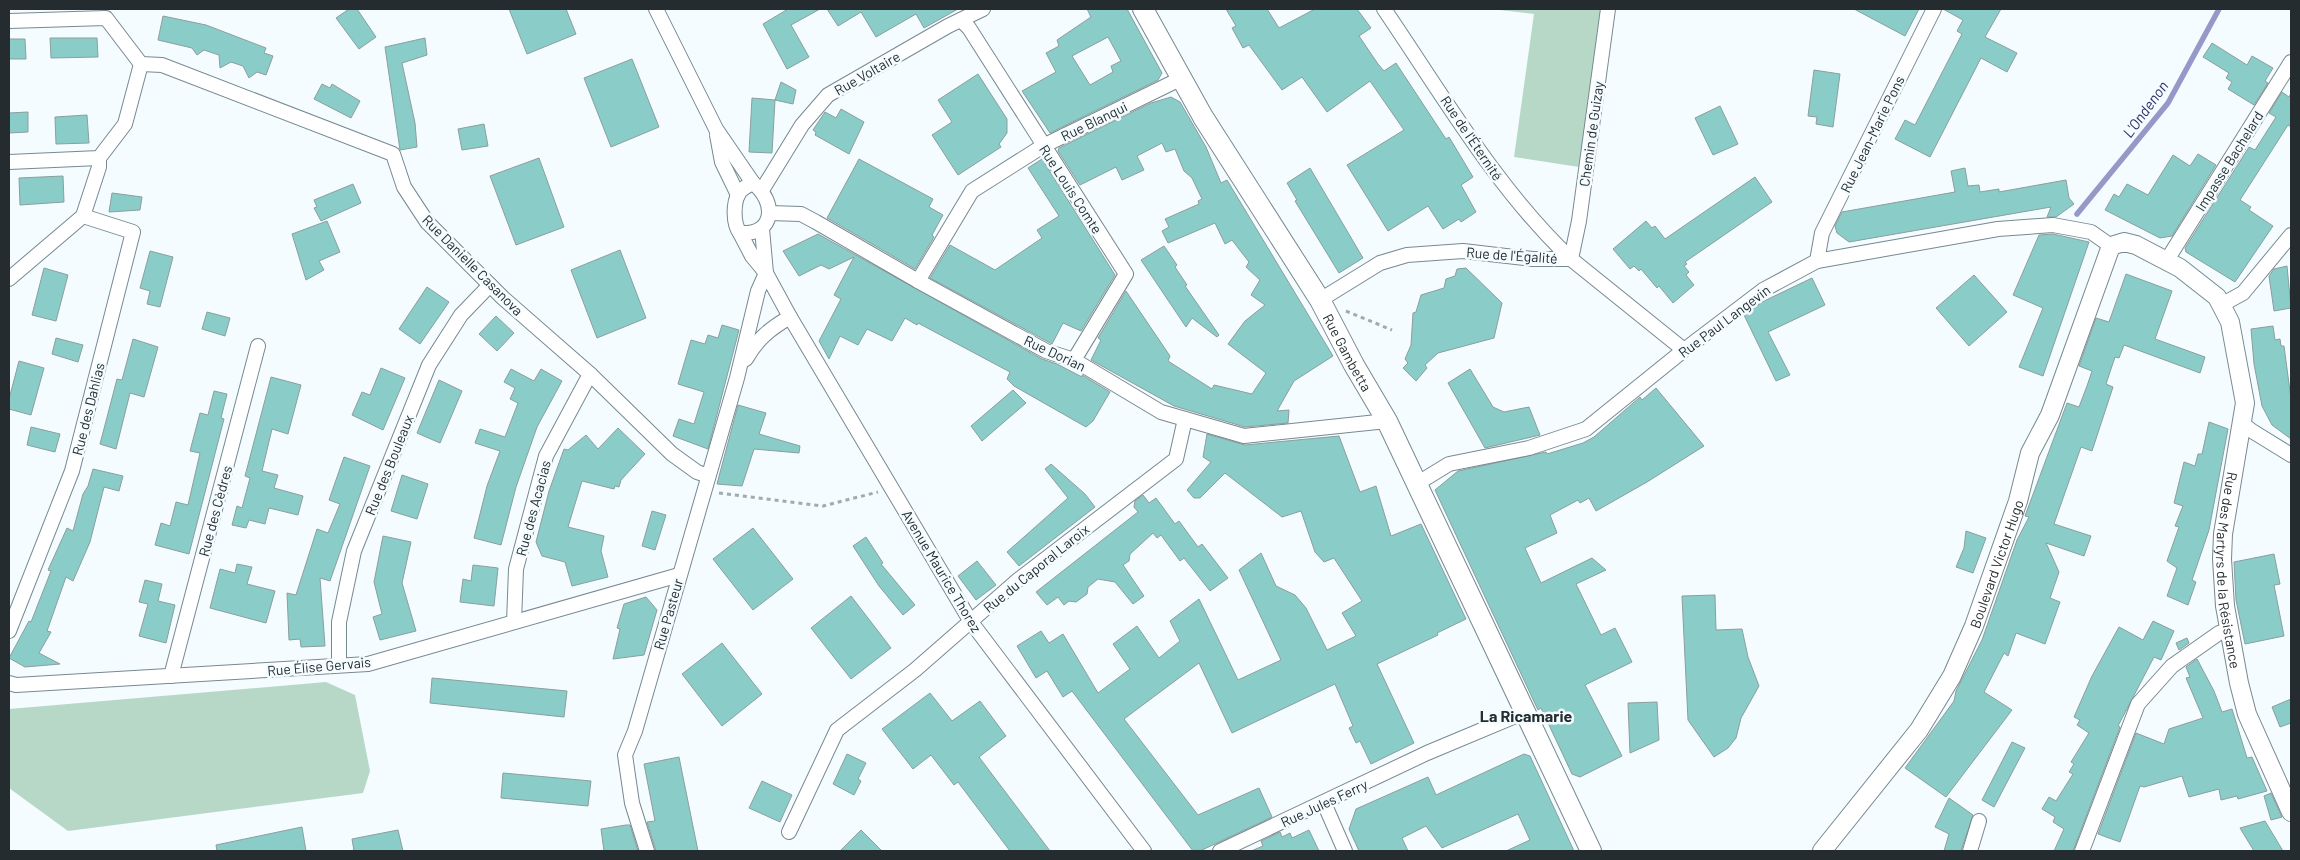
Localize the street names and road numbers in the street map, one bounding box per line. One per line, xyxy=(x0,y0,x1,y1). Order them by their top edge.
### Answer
street label: Rue Voltaire xyxy=(831,47,903,99)
street label: Rue Jean-Marie Pons xyxy=(1836,73,1908,195)
street label: Chemin de Guizay xyxy=(1575,80,1607,188)
street label: Rue de l'Éternité xyxy=(1437,92,1507,184)
street label: Rue Blanqui xyxy=(1058,98,1130,144)
street label: Impasse Bachelard xyxy=(2191,108,2267,214)
street label: Rue Louis Comte xyxy=(1036,141,1106,237)
street label: Rue Danielle Casanova xyxy=(419,211,527,319)
street label: Rue de l'Égalité xyxy=(1466,243,1558,267)
street label: Rue Paul Langevin xyxy=(1675,281,1773,361)
street label: Rue Gambetta xyxy=(1320,311,1376,394)
street label: Rue Dorian xyxy=(1022,331,1088,375)
street label: Rue des Dahlias xyxy=(68,361,108,457)
street label: Rue des Bouleaux xyxy=(361,412,417,518)
street label: Rue des Acacias xyxy=(512,458,554,558)
street label: Rue des Cèdres xyxy=(195,463,235,558)
street label: Rue des Martyrs de la Résistance xyxy=(2213,471,2245,670)
street label: Boulevard Victor Hugo xyxy=(1965,497,2026,630)
street label: Avenue Maurice Thorez xyxy=(899,507,985,635)
street label: Rue du Caporal Laroix xyxy=(980,520,1093,616)
street label: Rue Pasteur xyxy=(650,576,686,652)
street label: Rue Élise Gervais xyxy=(266,653,372,679)
street label: Rue Jules Ferry xyxy=(1278,775,1371,831)

